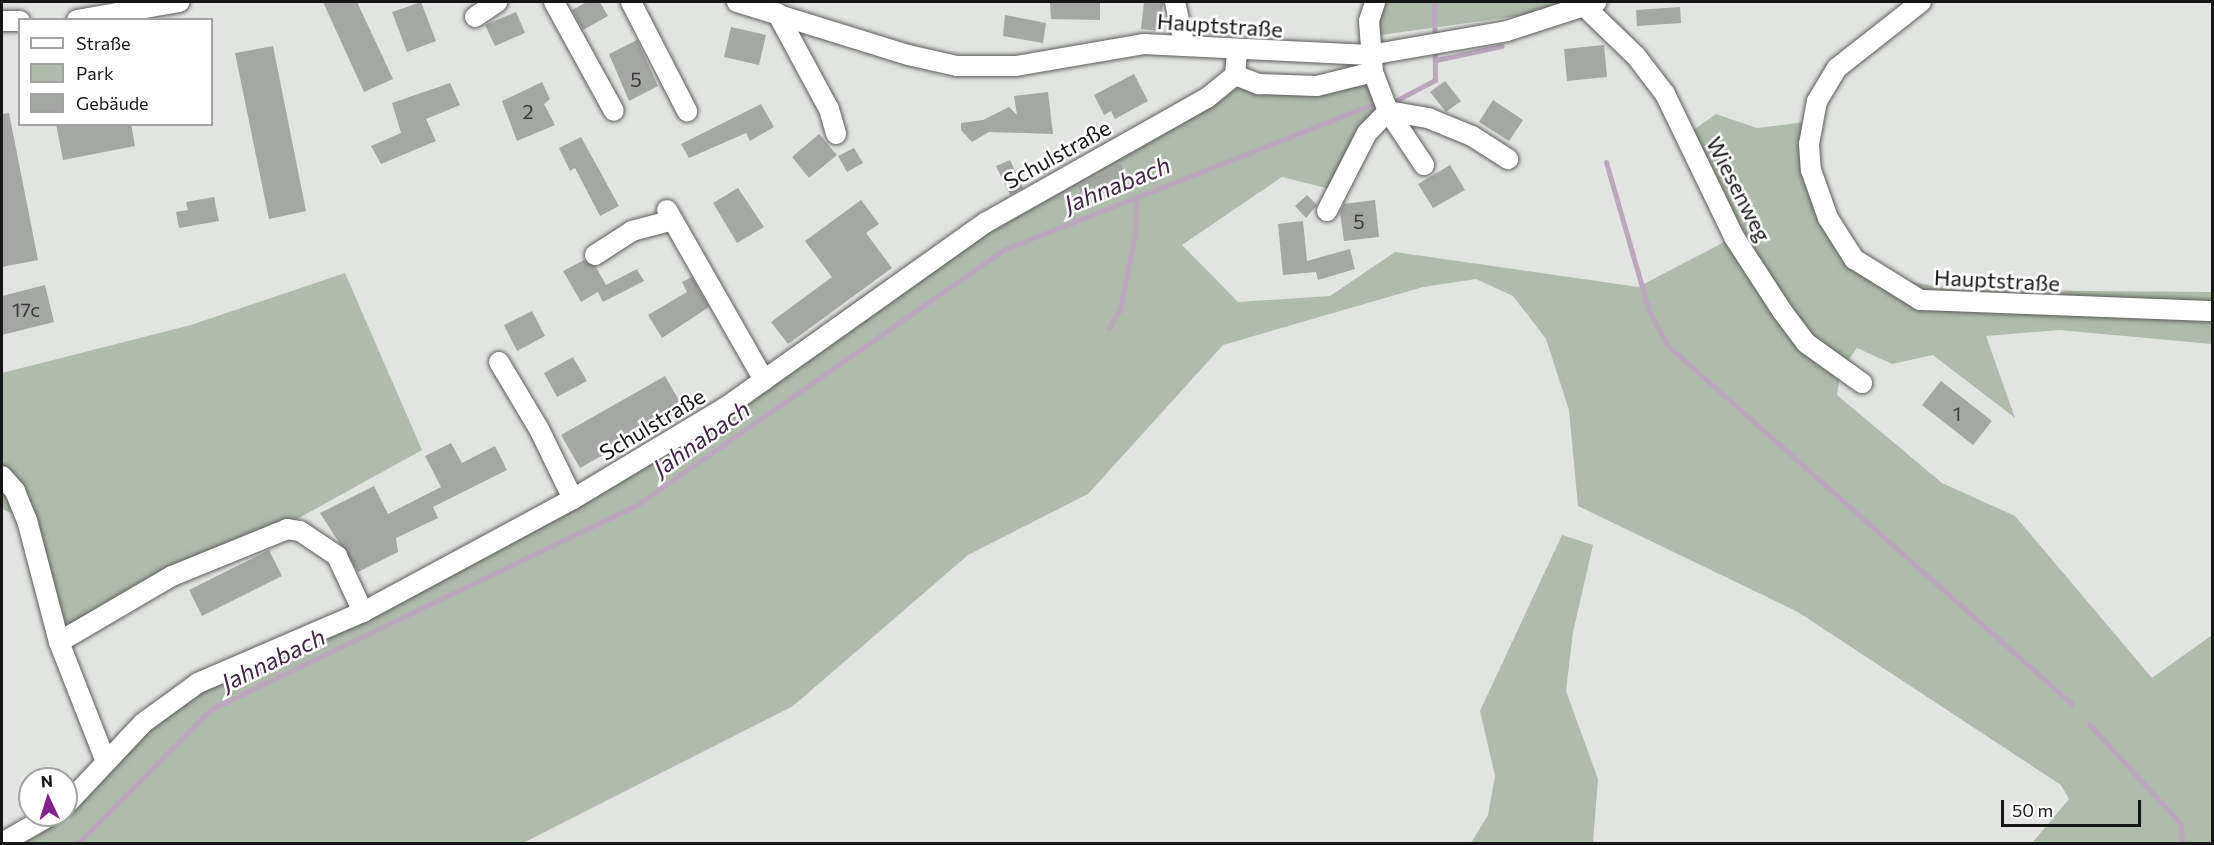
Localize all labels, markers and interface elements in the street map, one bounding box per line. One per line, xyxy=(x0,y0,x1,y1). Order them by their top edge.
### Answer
street label: Hauptstraße xyxy=(1156,7,1284,43)
legend xyxy=(18,18,213,126)
text: Straße xyxy=(76,32,131,54)
text: Park xyxy=(76,62,114,84)
house number: 5 xyxy=(630,67,642,91)
text: Gebäude xyxy=(76,92,149,114)
house number: 2 xyxy=(522,99,534,123)
street label: Schulstraße xyxy=(999,114,1115,194)
street label: Wiesenweg xyxy=(1701,132,1777,246)
water label: Jahnabach xyxy=(1060,150,1174,218)
house number: 5 xyxy=(1353,209,1365,233)
street label: Hauptstraße xyxy=(1933,264,2061,296)
house number: 17c xyxy=(12,297,40,321)
street label: Schulstraße xyxy=(595,382,709,466)
water label: Jahnabach xyxy=(647,394,755,482)
house number: 1 xyxy=(1953,401,1961,425)
water label: Jahnabach xyxy=(216,622,330,696)
north arrow xyxy=(18,767,78,827)
text: N xyxy=(40,771,53,790)
scale bar xyxy=(2004,788,2144,826)
text: 50 m xyxy=(2012,799,2053,821)

